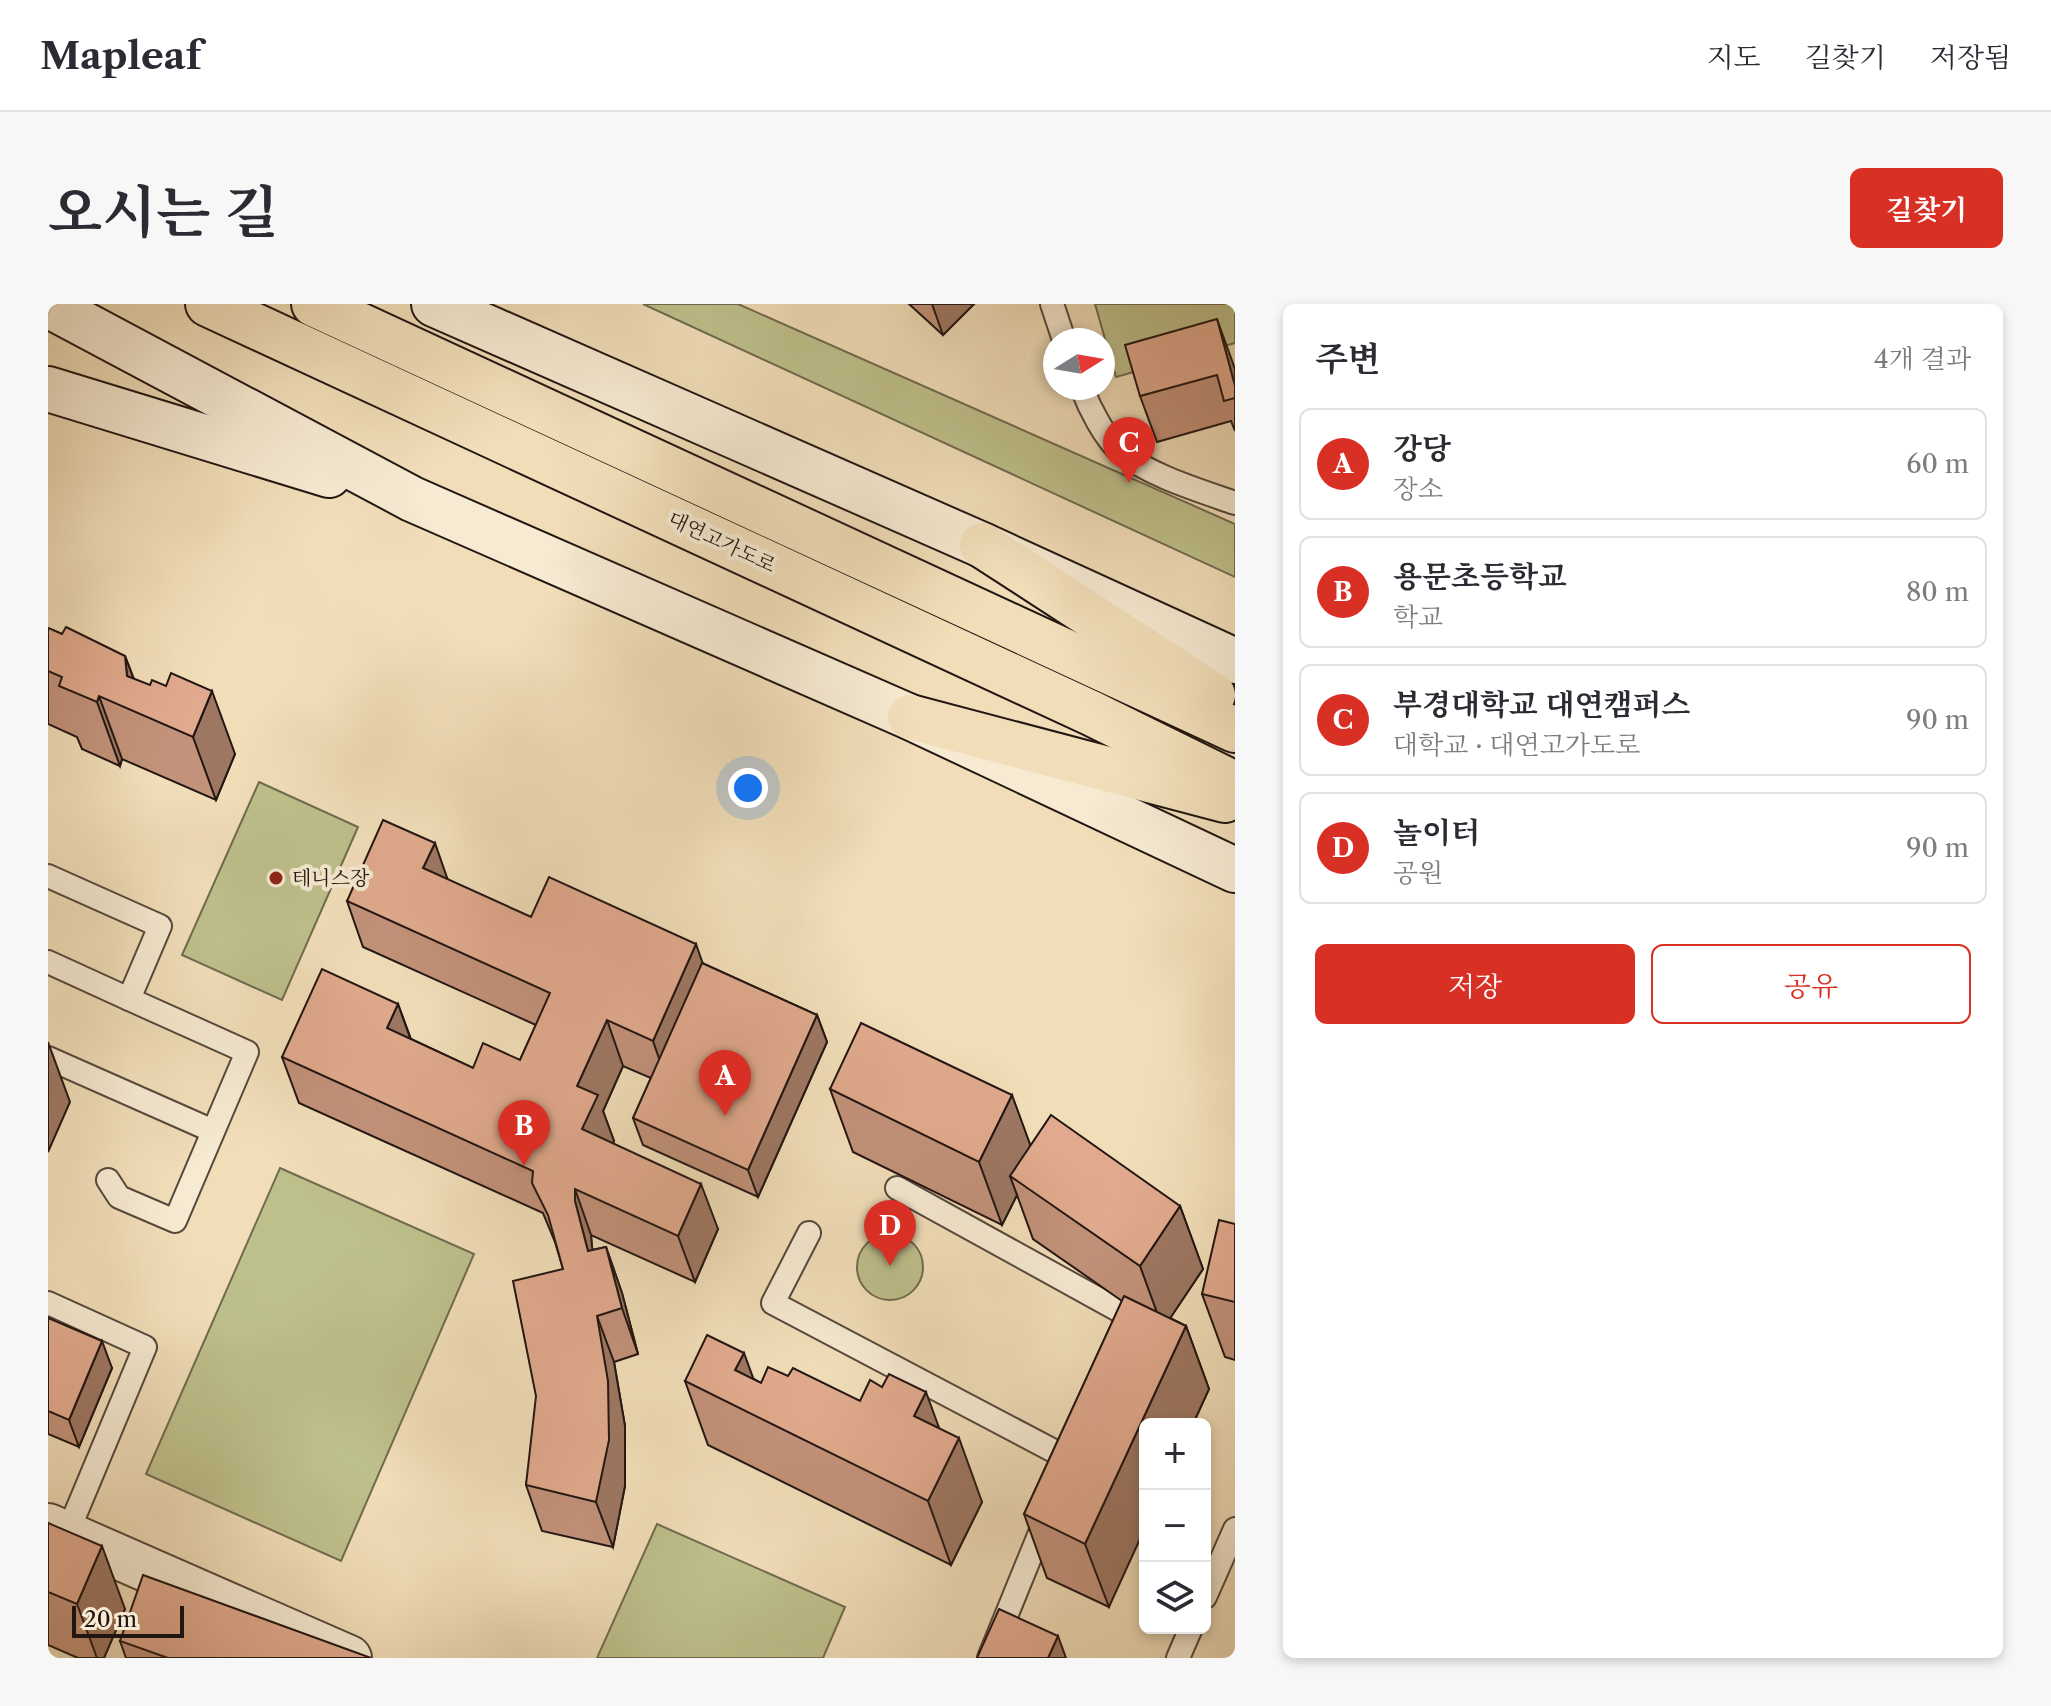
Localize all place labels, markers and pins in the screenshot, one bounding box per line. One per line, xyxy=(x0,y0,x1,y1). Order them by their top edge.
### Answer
pin: C xyxy=(1103,417,1155,483)
place label: 테니스장 xyxy=(292,866,370,890)
marker: 테니스장 xyxy=(267,869,285,887)
pin: A xyxy=(699,1050,751,1116)
pin: B xyxy=(498,1100,550,1166)
pin: D xyxy=(864,1200,916,1266)

